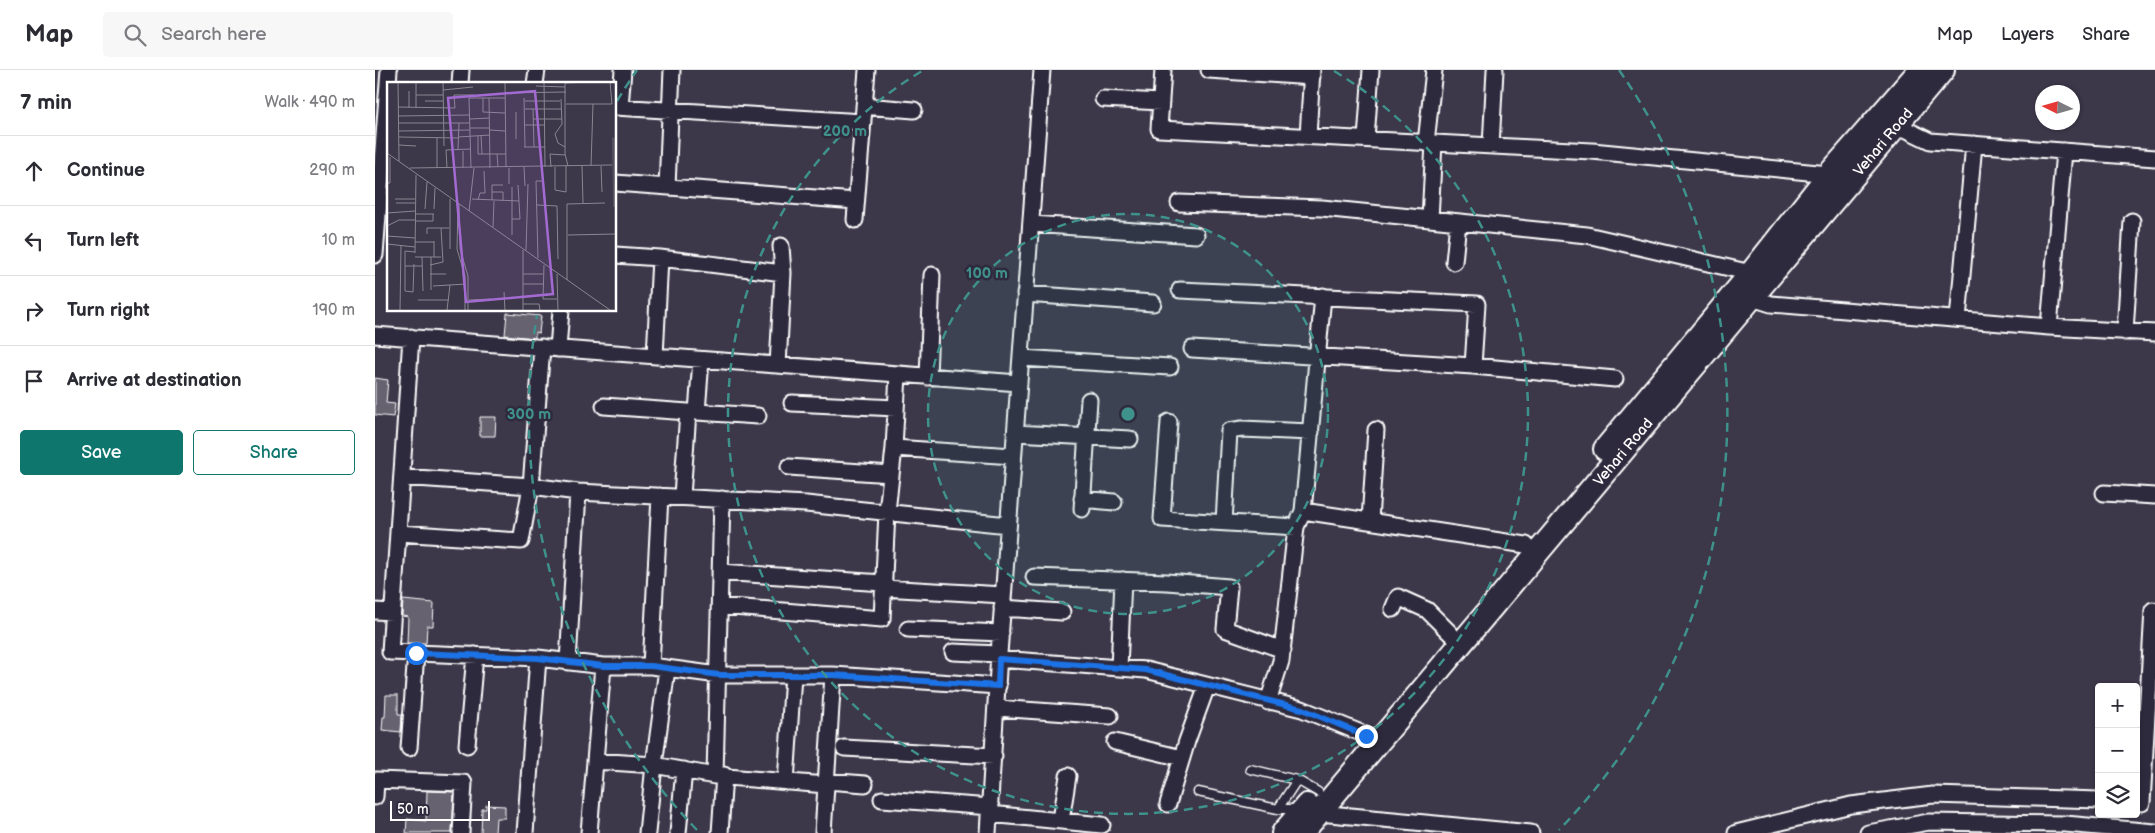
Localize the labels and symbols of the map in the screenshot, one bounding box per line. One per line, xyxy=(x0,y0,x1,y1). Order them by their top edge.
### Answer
inset map xyxy=(387,82,616,311)
north arrow xyxy=(2035,85,2080,130)
street label: Vehari Road xyxy=(1849,104,1917,180)
text: 200 m xyxy=(823,122,867,141)
text: 100 m xyxy=(966,264,1008,283)
text: 300 m xyxy=(507,405,551,424)
centre of rings xyxy=(1119,405,1137,423)
street label: Vehari Road xyxy=(1589,414,1657,490)
route start xyxy=(405,642,428,665)
route end xyxy=(1355,725,1378,748)
scale bar xyxy=(390,798,490,821)

